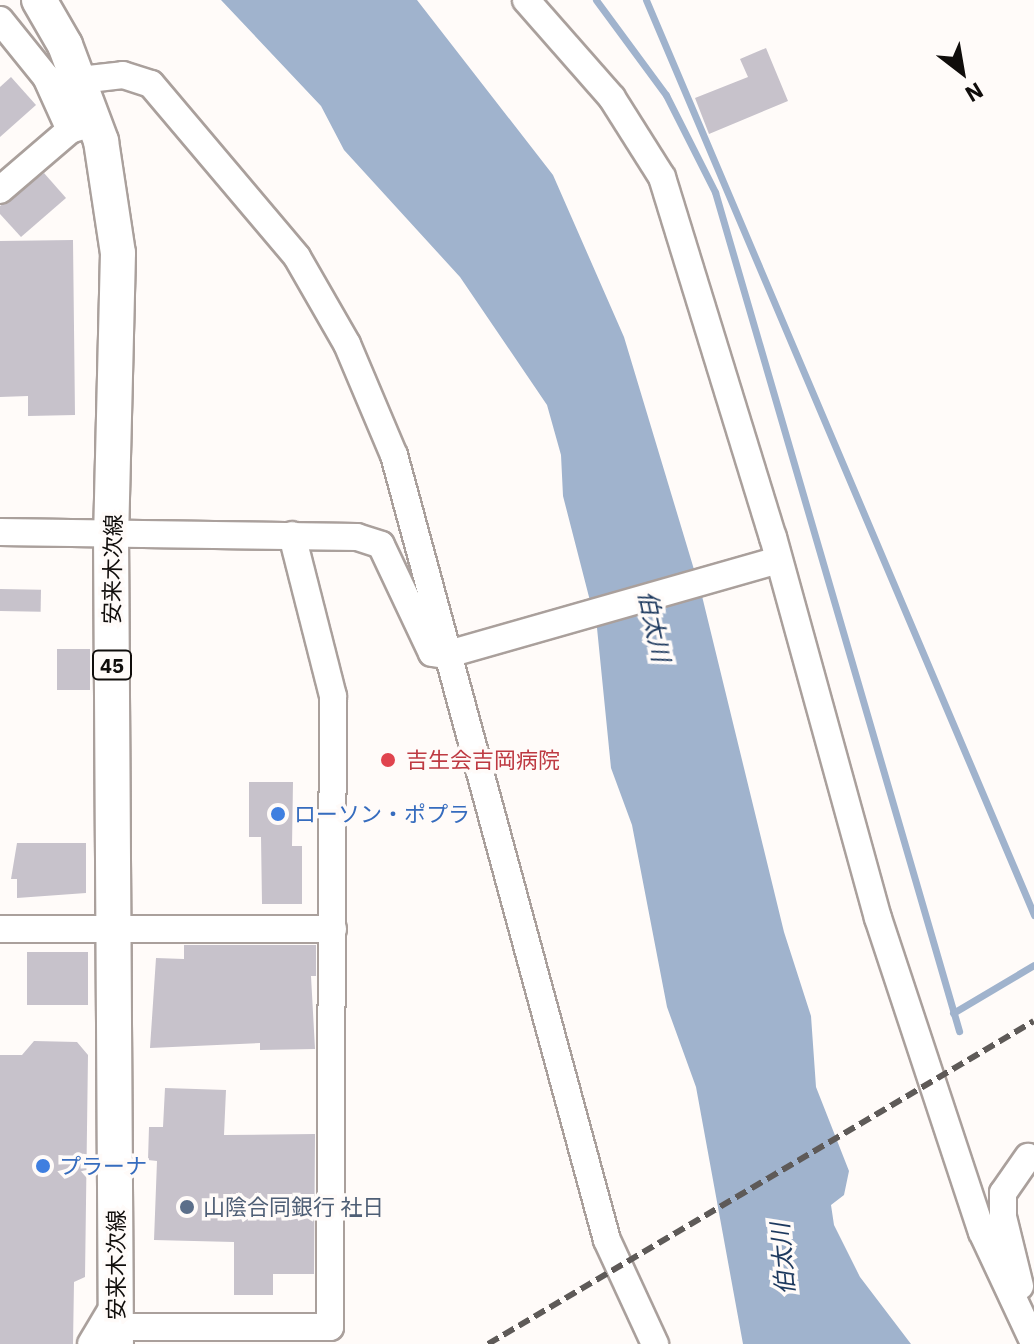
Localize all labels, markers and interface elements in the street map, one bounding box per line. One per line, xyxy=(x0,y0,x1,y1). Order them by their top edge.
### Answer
north arrow xyxy=(922,32,1002,112)
text: N xyxy=(960,76,989,110)
street label: 安来木次線 xyxy=(98,514,126,624)
water label: 伯太川 xyxy=(632,588,676,664)
road number: 45 xyxy=(92,649,132,681)
place label: 吉生会吉岡病院 xyxy=(406,747,560,773)
marker: 吉生会吉岡病院 xyxy=(377,749,399,771)
place label: ローソン・ポプラ xyxy=(294,801,470,827)
marker: ローソン・ポプラ xyxy=(269,805,287,823)
place label: プラーナ xyxy=(59,1153,147,1179)
marker: プラーナ xyxy=(34,1157,52,1175)
place label: 山陰合同銀行 社日 xyxy=(203,1194,384,1220)
marker: 山陰合同銀行 社日 xyxy=(178,1198,196,1216)
street label: 安来木次線 xyxy=(103,1210,129,1320)
water label: 伯太川 xyxy=(766,1222,800,1296)

